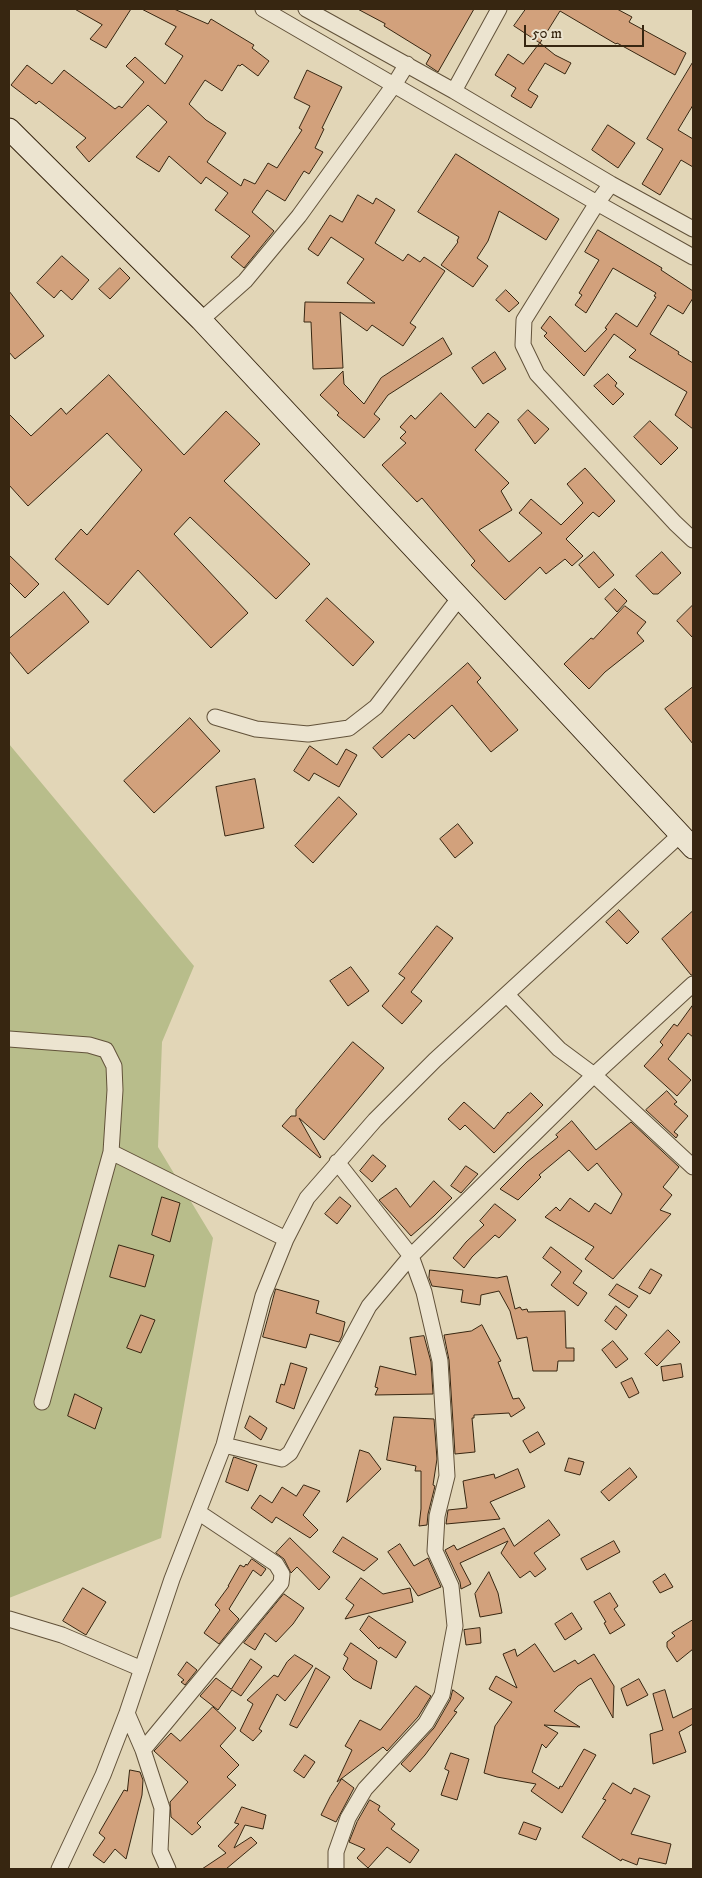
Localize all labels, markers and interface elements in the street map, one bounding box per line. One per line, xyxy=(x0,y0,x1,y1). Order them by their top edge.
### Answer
scale bar xyxy=(527,15,647,47)
text: 50 m xyxy=(532,24,562,43)

